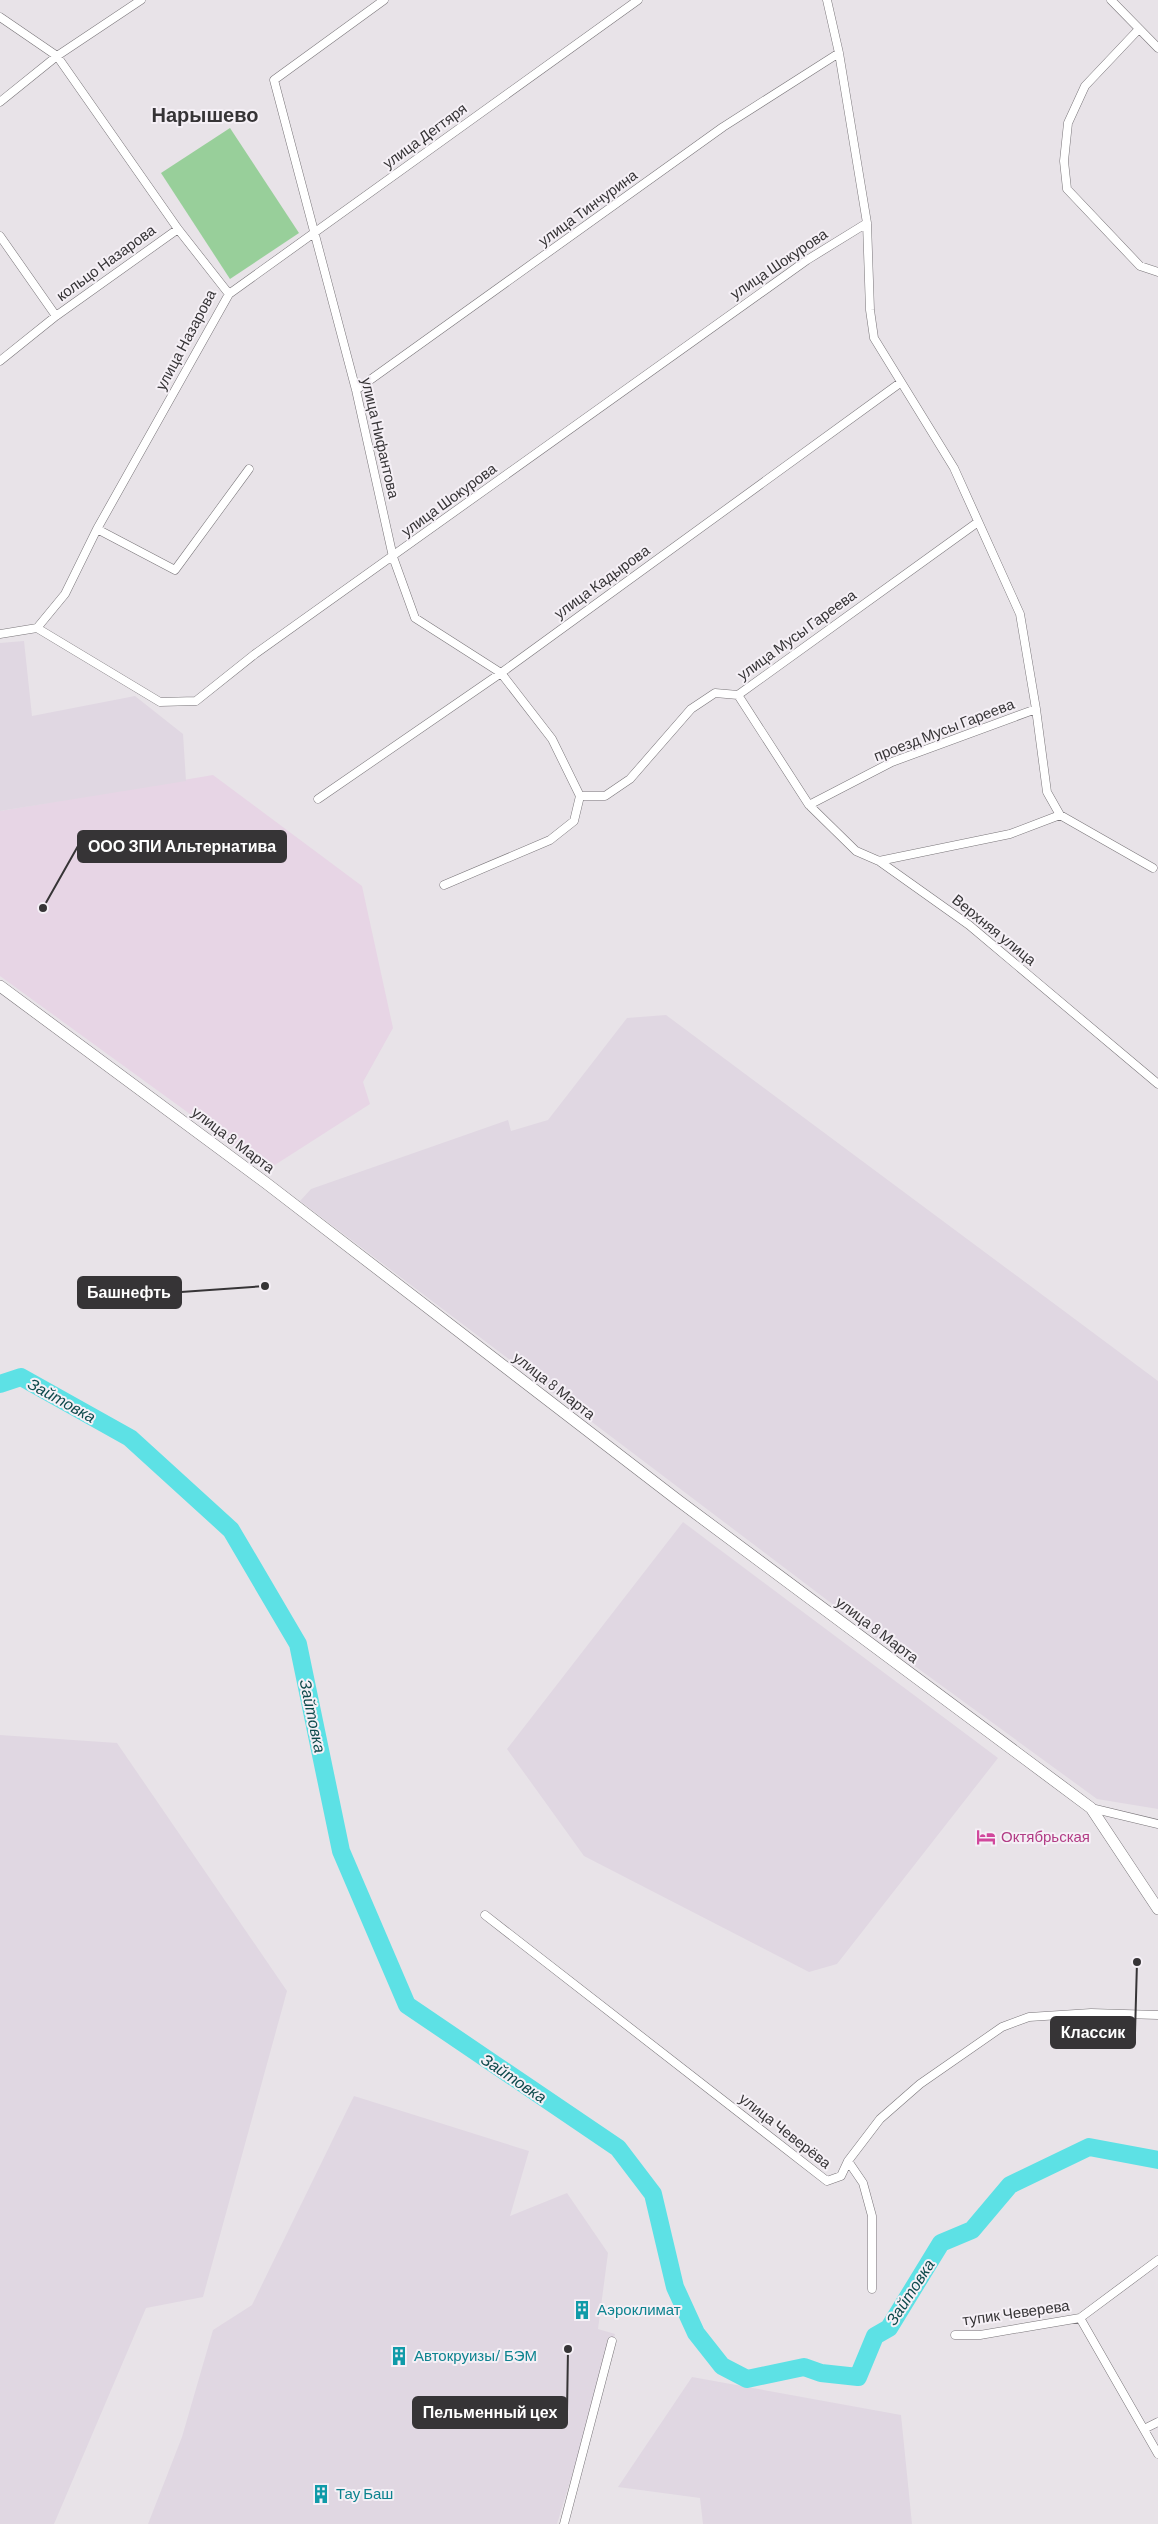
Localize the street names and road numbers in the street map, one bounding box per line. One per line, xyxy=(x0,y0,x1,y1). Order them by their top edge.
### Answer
street label: улица Дегтяря xyxy=(379,99,470,172)
street label: улица Тинчурина xyxy=(534,165,641,249)
street label: кольцо Назарова xyxy=(52,220,159,304)
street label: улица Шокурова xyxy=(726,224,831,302)
street label: улица Назарова xyxy=(151,286,219,393)
street label: улица Нифантова xyxy=(358,376,404,501)
street label: улица Шокурова xyxy=(397,458,500,540)
street label: улица Кадырова xyxy=(550,540,653,622)
street label: улица Мусы Гареева xyxy=(734,585,860,683)
street label: проезд Мусы Гареева xyxy=(871,694,1017,764)
street label: Верхняя улица xyxy=(949,890,1041,969)
street label: улица 8 Марта xyxy=(189,1102,279,1177)
street label: улица 8 Марта xyxy=(510,1348,600,1423)
street label: улица 8 Марта xyxy=(833,1592,923,1667)
street label: улица Чеверёва xyxy=(736,2089,836,2172)
street label: тупик Чеверева xyxy=(961,2295,1071,2328)

